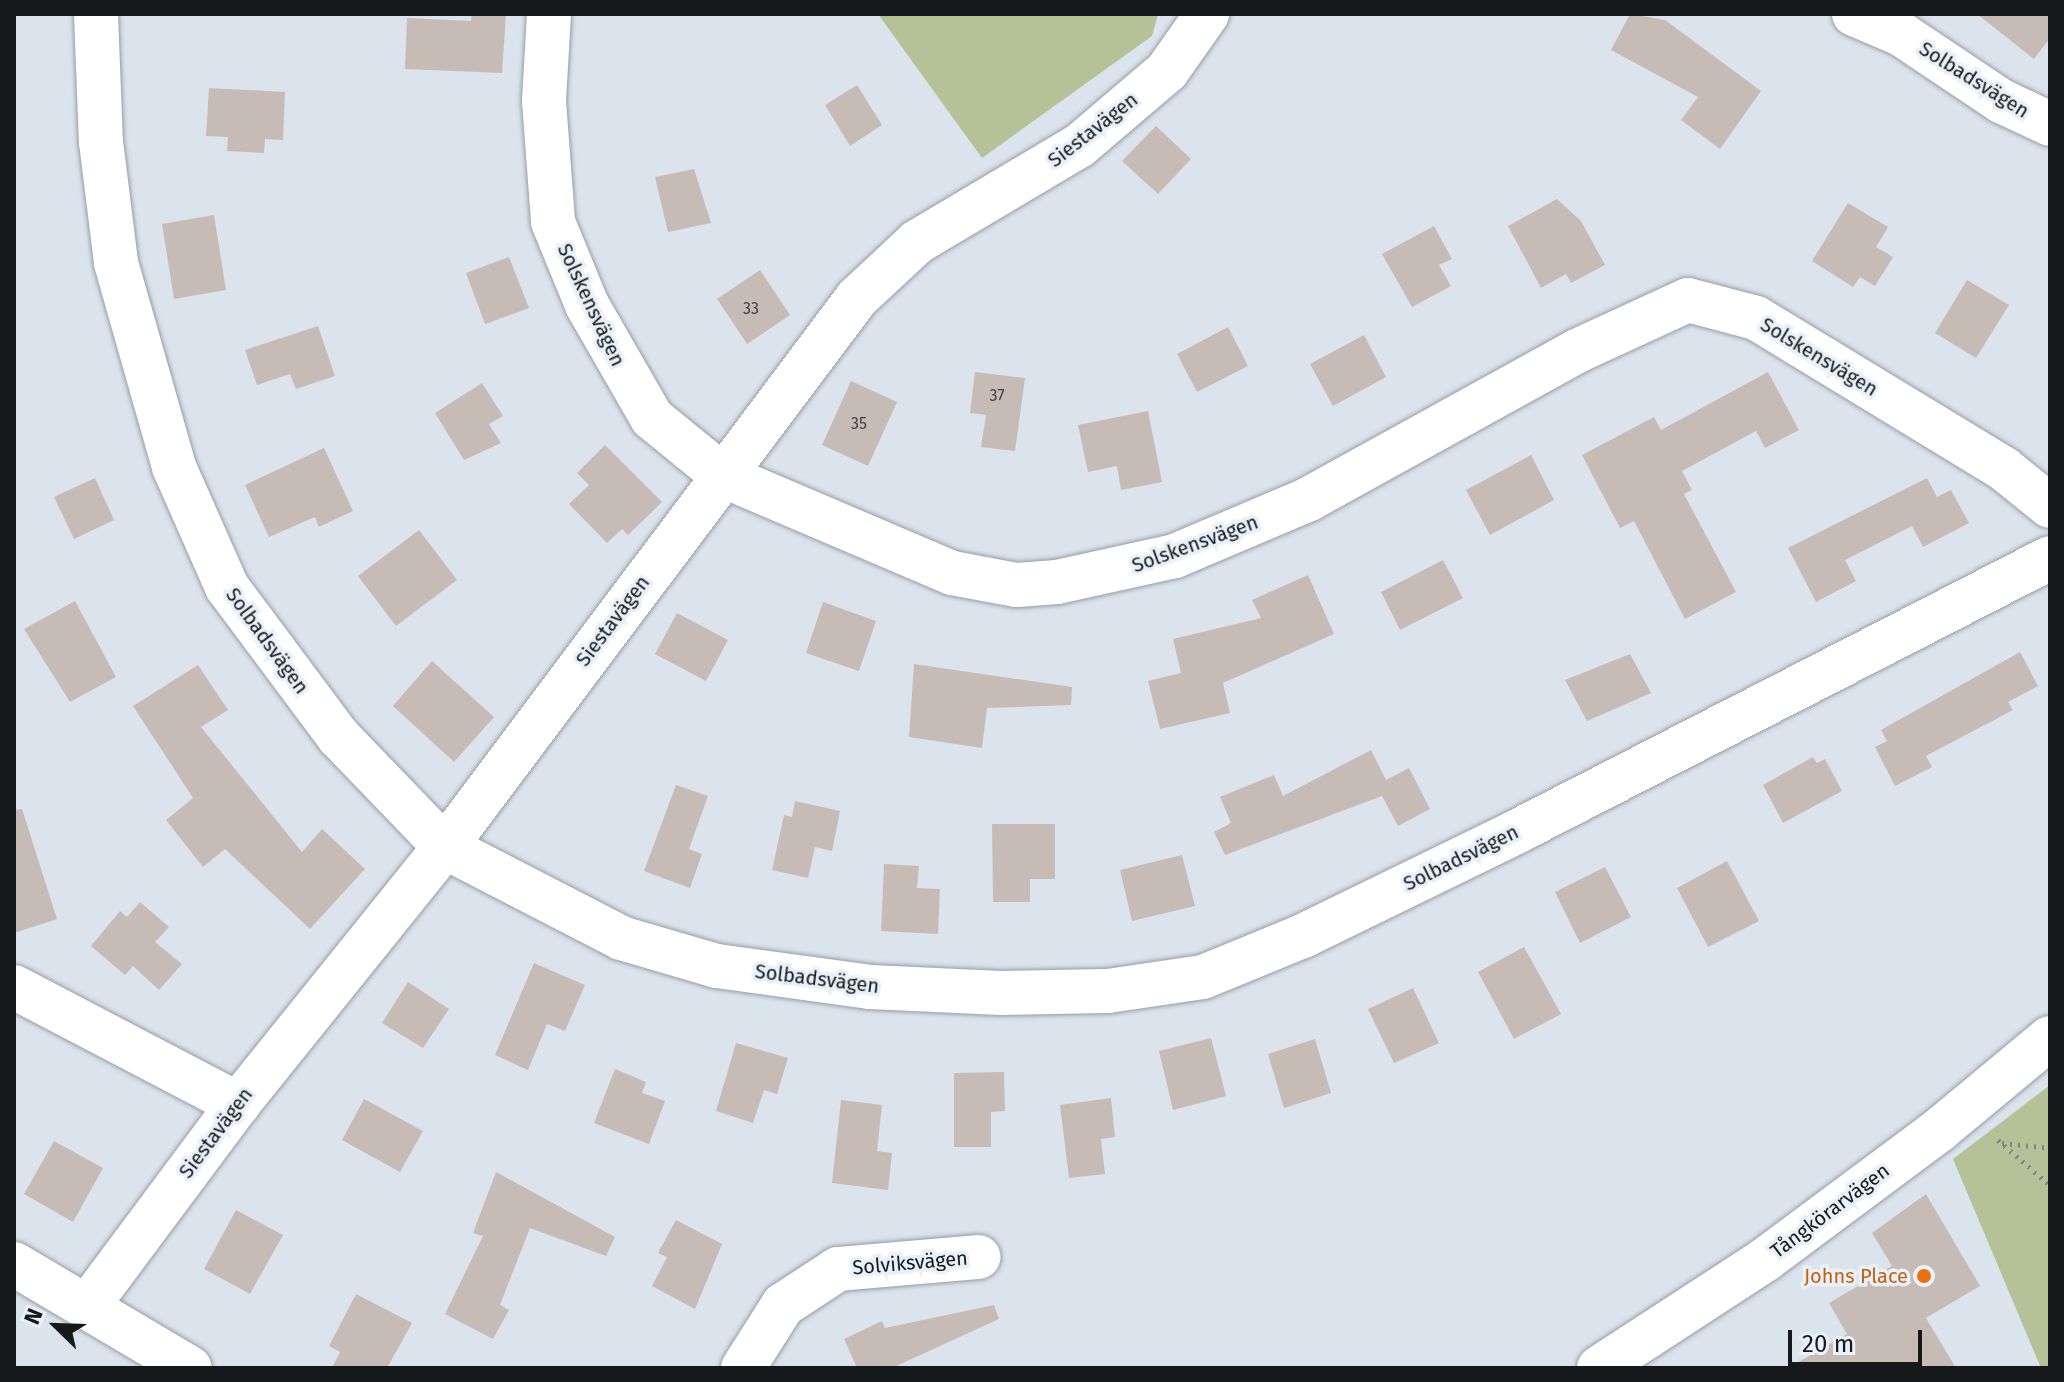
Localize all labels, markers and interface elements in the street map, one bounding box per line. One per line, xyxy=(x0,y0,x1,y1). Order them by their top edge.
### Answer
street label: Solbadsvägen xyxy=(1915,37,2033,123)
street label: Siestavägen xyxy=(1043,88,1143,172)
street label: Solskensvägen xyxy=(552,240,630,370)
house number: 33 xyxy=(743,299,759,319)
street label: Solskensvägen xyxy=(1756,313,1882,401)
house number: 37 xyxy=(989,386,1005,406)
house number: 35 xyxy=(851,414,867,434)
street label: Solskensvägen xyxy=(1129,510,1261,578)
street label: Siestavägen xyxy=(571,571,655,671)
street label: Solbadsvägen xyxy=(221,583,313,699)
street label: Solbadsvägen xyxy=(1400,820,1522,896)
street label: Solbadsvägen xyxy=(754,959,880,999)
street label: Siestavägen xyxy=(174,1083,258,1183)
street label: Tångkörarvägen xyxy=(1766,1159,1894,1263)
street label: Solviksvägen xyxy=(851,1246,969,1280)
place label: Johns Place xyxy=(1804,1264,1908,1288)
marker: Johns Place xyxy=(1915,1267,1933,1285)
north arrow xyxy=(16,1286,96,1366)
text: N xyxy=(18,1304,49,1328)
scale bar xyxy=(1792,1314,1926,1364)
text: 20 m xyxy=(1802,1330,1854,1358)

